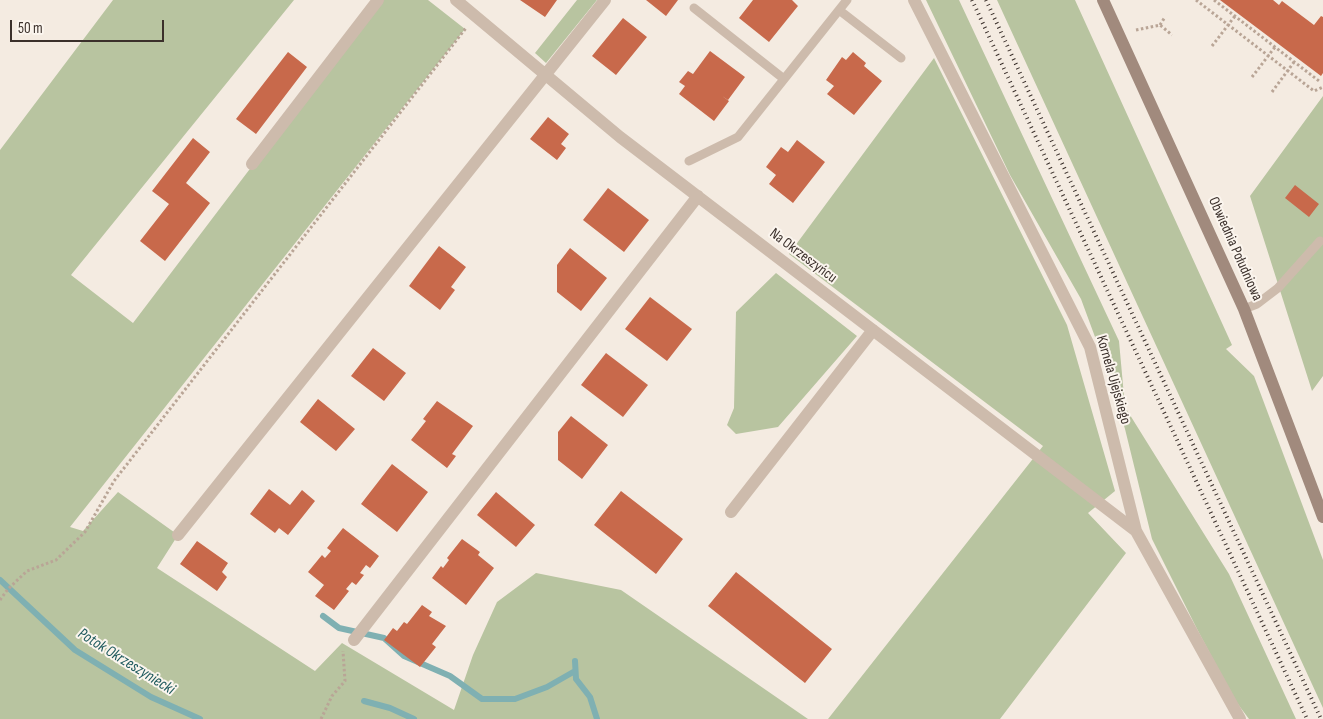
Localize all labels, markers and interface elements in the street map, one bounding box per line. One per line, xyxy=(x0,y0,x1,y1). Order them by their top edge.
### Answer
scale bar xyxy=(12,10,166,42)
text: 50 m xyxy=(18,19,43,38)
street label: Obwiednia Południowa xyxy=(1204,194,1266,304)
street label: Na Okrzeszyńcu xyxy=(766,225,840,287)
street label: Kornela Ujejskiego xyxy=(1092,334,1134,426)
water label: Potok Okrzeszyniecki xyxy=(74,624,178,700)

